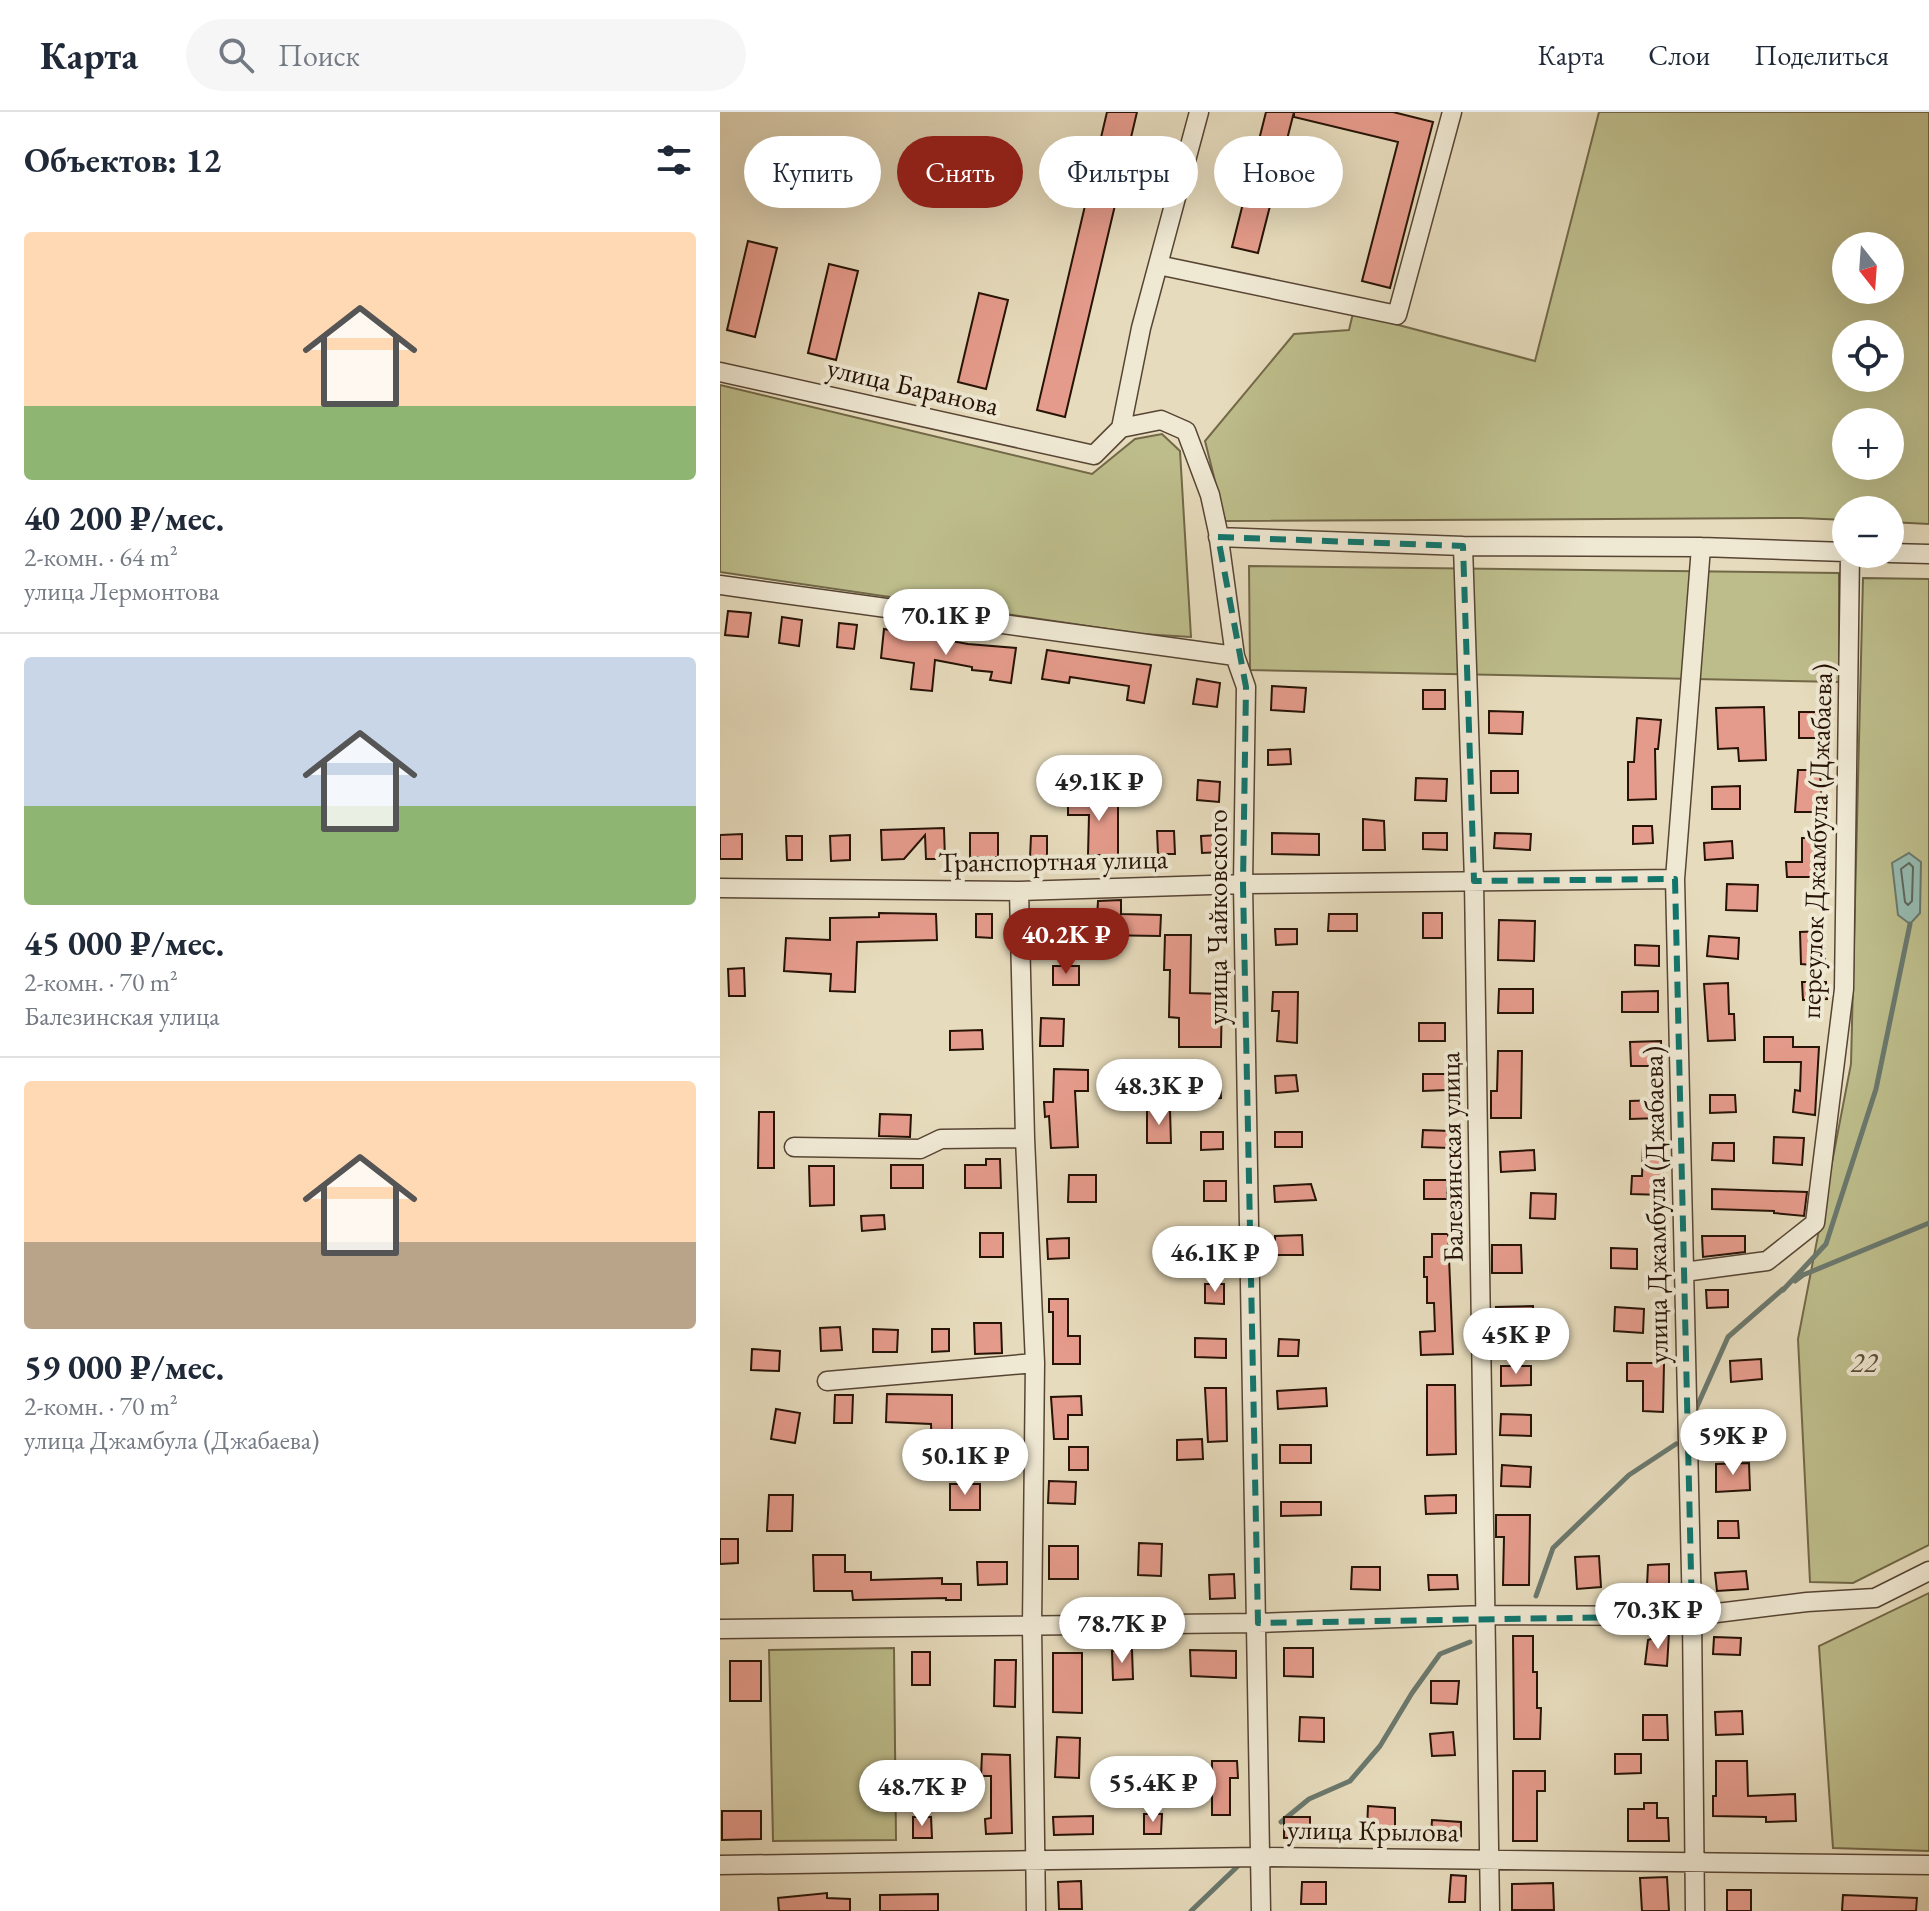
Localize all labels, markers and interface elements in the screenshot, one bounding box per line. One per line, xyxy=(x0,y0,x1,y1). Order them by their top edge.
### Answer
search box xyxy=(186,19,746,91)
text: Карта xyxy=(40,31,138,80)
icon: search xyxy=(214,33,258,77)
text: Поиск xyxy=(278,36,360,75)
text: Карта xyxy=(1537,37,1604,73)
text: Слои xyxy=(1648,37,1710,73)
text: Поделиться xyxy=(1754,37,1889,73)
chip: Купить xyxy=(744,136,881,208)
chip: Снять xyxy=(897,136,1023,208)
chip: Фильтры xyxy=(1039,136,1198,208)
chip: Новое xyxy=(1214,136,1343,208)
text: Объектов: 12 xyxy=(24,138,221,182)
icon: filters xyxy=(652,138,696,182)
north arrow xyxy=(1832,232,1904,304)
map controls xyxy=(1832,232,1904,568)
icon: home xyxy=(288,284,432,428)
button: locate xyxy=(1832,320,1904,392)
street label: улица Баранова xyxy=(824,349,1003,423)
button: + xyxy=(1832,408,1904,480)
text: 40 200 ₽/мес. xyxy=(24,496,224,540)
button: − xyxy=(1832,496,1904,568)
text: 2-комн. · 64 m² xyxy=(24,540,178,574)
text: улица Лермонтова xyxy=(24,574,219,608)
pin: 70.1K ₽ xyxy=(872,589,1020,657)
text: 70.1K ₽ xyxy=(901,598,991,632)
street label: переулок Джамбула (Джабаева) xyxy=(1792,663,1840,1019)
icon: home xyxy=(288,709,432,853)
pin: 49.1K ₽ xyxy=(1025,755,1173,823)
text: 49.1K ₽ xyxy=(1054,764,1144,798)
street label: улица Чайковского xyxy=(1199,809,1235,1025)
street label: Транспортная улица xyxy=(938,840,1169,880)
pin: 40.2K ₽ xyxy=(992,908,1140,976)
text: 40.2K ₽ xyxy=(1021,917,1111,951)
text: 45 000 ₽/мес. xyxy=(24,921,224,965)
text: 2-комн. · 70 m² xyxy=(24,965,178,999)
text: Балезинская улица xyxy=(24,999,220,1033)
street label: улица Джамбула (Джабаева) xyxy=(1634,1046,1676,1364)
street label: Балезинская улица xyxy=(1431,1051,1471,1263)
pin: 48.3K ₽ xyxy=(1085,1059,1233,1127)
text: 48.3K ₽ xyxy=(1114,1068,1204,1102)
icon: home xyxy=(288,1133,432,1277)
pin: 46.1K ₽ xyxy=(1141,1226,1289,1294)
text: 46.1K ₽ xyxy=(1170,1235,1260,1269)
pin: 45K ₽ xyxy=(1460,1308,1572,1376)
text: 45K ₽ xyxy=(1481,1317,1551,1351)
park label: 22 xyxy=(1851,1344,1879,1380)
text: 59 000 ₽/мес. xyxy=(24,1345,224,1389)
text: 2-комн. · 70 m² xyxy=(24,1389,178,1423)
pin: 59K ₽ xyxy=(1677,1409,1789,1477)
text: 59K ₽ xyxy=(1698,1418,1768,1452)
text: улица Джамбула (Джабаева) xyxy=(24,1423,319,1457)
pin: 50.1K ₽ xyxy=(891,1429,1039,1497)
text: 50.1K ₽ xyxy=(920,1438,1010,1472)
pin: 70.3K ₽ xyxy=(1584,1583,1732,1651)
text: 70.3K ₽ xyxy=(1613,1592,1703,1626)
pin: 78.7K ₽ xyxy=(1048,1597,1196,1665)
text: 78.7K ₽ xyxy=(1077,1606,1167,1640)
pin: 55.4K ₽ xyxy=(1079,1756,1227,1824)
pin: 48.7K ₽ xyxy=(848,1760,996,1828)
text: 55.4K ₽ xyxy=(1108,1765,1198,1799)
text: 48.7K ₽ xyxy=(877,1769,967,1803)
street label: улица Крылова xyxy=(1287,1811,1460,1850)

